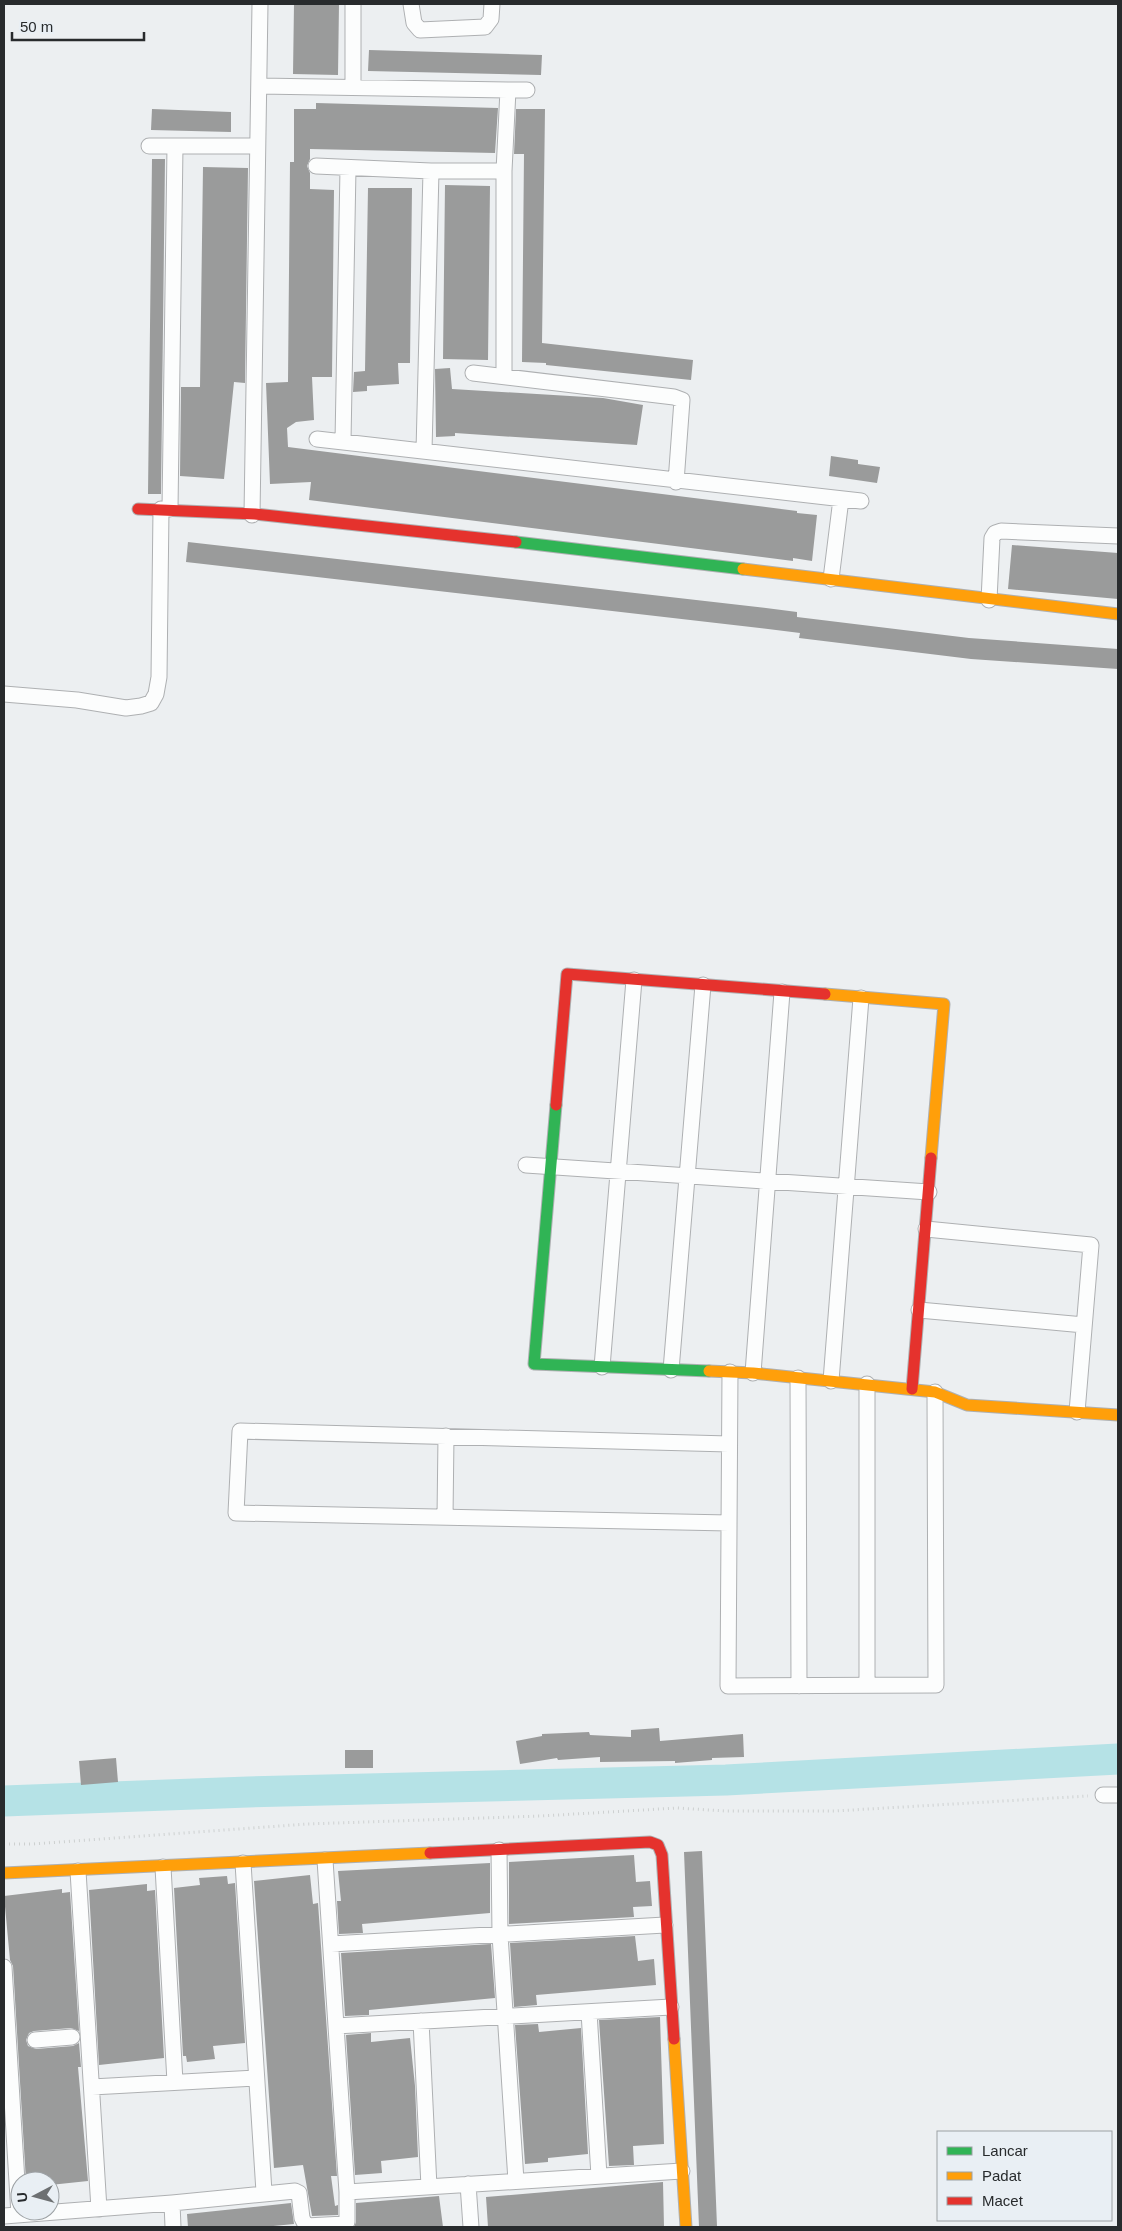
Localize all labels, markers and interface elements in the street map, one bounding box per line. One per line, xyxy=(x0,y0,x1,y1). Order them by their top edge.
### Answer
scale bar xyxy=(12,10,145,42)
text: 50 m xyxy=(20,18,53,35)
legend xyxy=(937,2131,1112,2221)
text: Lancar xyxy=(982,2142,1028,2159)
text: Padat xyxy=(982,2167,1022,2184)
north arrow xyxy=(10,2171,60,2221)
text: U xyxy=(14,2191,31,2203)
text: Macet xyxy=(982,2192,1024,2209)

